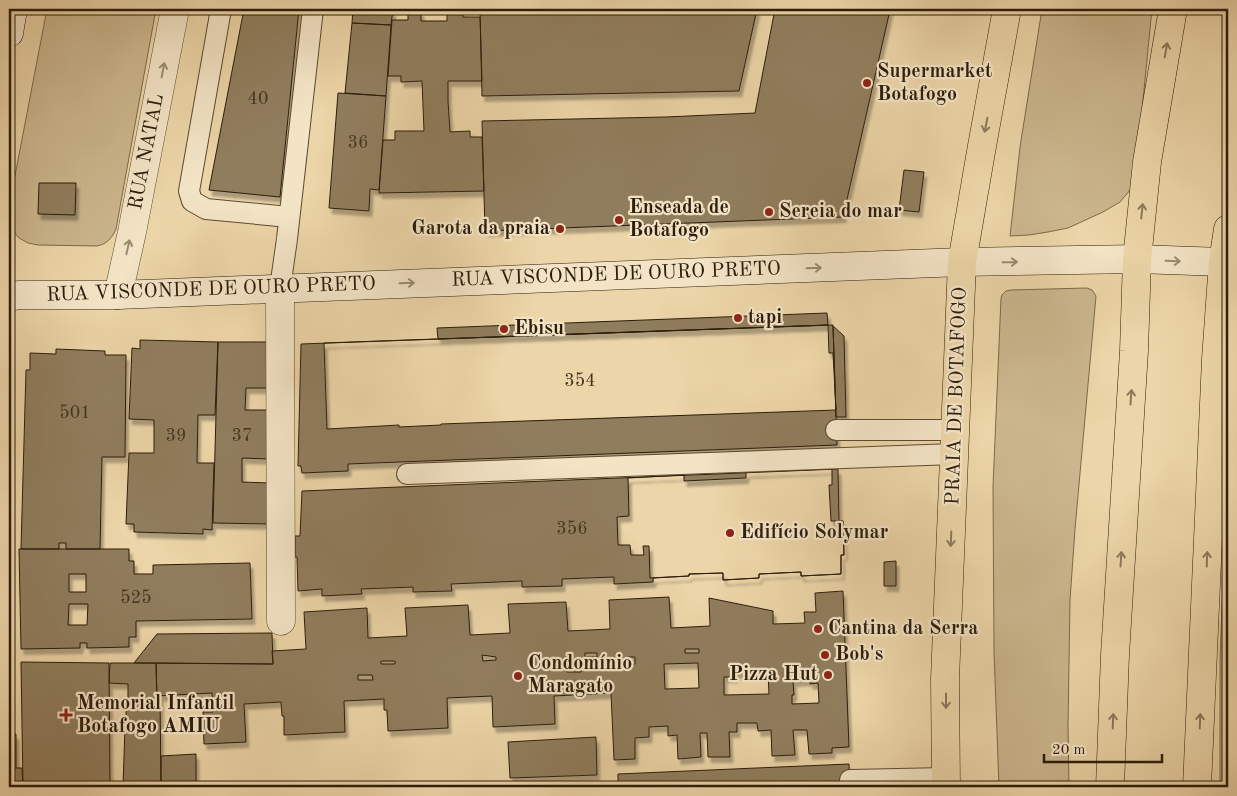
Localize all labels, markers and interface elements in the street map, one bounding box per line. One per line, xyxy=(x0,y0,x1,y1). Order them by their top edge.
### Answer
one-way arrow xyxy=(1161,42,1171,58)
place label: Supermarket Botafogo xyxy=(877,62,992,105)
one-way arrow xyxy=(159,63,169,79)
marker: Supermarket Botafogo xyxy=(861,77,873,89)
house number: 40 xyxy=(248,90,268,108)
street label: RUA NATAL xyxy=(126,92,168,212)
one-way arrow xyxy=(980,117,990,133)
house number: 36 xyxy=(348,134,368,152)
place label: Enseada de Botafogo xyxy=(629,198,729,241)
place label: Sereia do mar xyxy=(779,202,902,222)
one-way arrow xyxy=(1137,203,1147,219)
marker: Sereia do mar xyxy=(763,206,775,218)
marker: Enseada de Botafogo xyxy=(613,214,625,226)
place label: Garota da praia xyxy=(411,219,550,239)
marker: Garota da praia xyxy=(554,223,566,235)
one-way arrow xyxy=(124,239,134,255)
one-way arrow xyxy=(1165,256,1181,265)
one-way arrow xyxy=(1002,257,1018,266)
street label: RUA VISCONDE DE OURO PRETO xyxy=(451,259,781,291)
one-way arrow xyxy=(806,263,822,272)
street label: RUA VISCONDE DE OURO PRETO xyxy=(46,274,376,306)
one-way arrow xyxy=(399,279,415,288)
street label: PRAIA DE BOTAFOGO xyxy=(943,286,971,506)
place label: tapi xyxy=(748,308,782,328)
marker: tapi xyxy=(732,312,744,324)
place label: Ebisu xyxy=(514,319,564,339)
marker: Ebisu xyxy=(498,323,510,335)
house number: 354 xyxy=(564,372,596,390)
one-way arrow xyxy=(1126,389,1135,405)
house number: 501 xyxy=(59,404,91,422)
house number: 39 xyxy=(166,427,186,445)
house number: 37 xyxy=(232,427,252,445)
house number: 356 xyxy=(556,520,588,538)
place label: Edifício Solymar xyxy=(740,523,889,543)
marker: Edifício Solymar xyxy=(724,527,736,539)
one-way arrow xyxy=(947,530,956,546)
one-way arrow xyxy=(1116,551,1125,567)
one-way arrow xyxy=(1203,551,1212,567)
house number: 525 xyxy=(120,589,152,607)
place label: Cantina da Serra xyxy=(828,619,978,639)
marker: Cantina da Serra xyxy=(812,623,824,635)
place label: Bob's xyxy=(835,645,883,665)
marker: Bob's xyxy=(819,649,831,661)
place label: Condomínio Maragato xyxy=(528,654,632,697)
place label: Pizza Hut xyxy=(729,665,818,685)
marker: Pizza Hut xyxy=(822,669,834,681)
marker: Condomínio Maragato xyxy=(512,670,524,682)
one-way arrow xyxy=(941,693,950,709)
place label: Memorial Infantil Botafogo AMIU xyxy=(77,694,234,737)
marker: Memorial Infantil Botafogo AMIU xyxy=(59,708,73,722)
one-way arrow xyxy=(1108,713,1117,729)
one-way arrow xyxy=(1196,713,1205,729)
scale bar xyxy=(1044,731,1162,763)
text: 20 m xyxy=(1052,743,1086,758)

